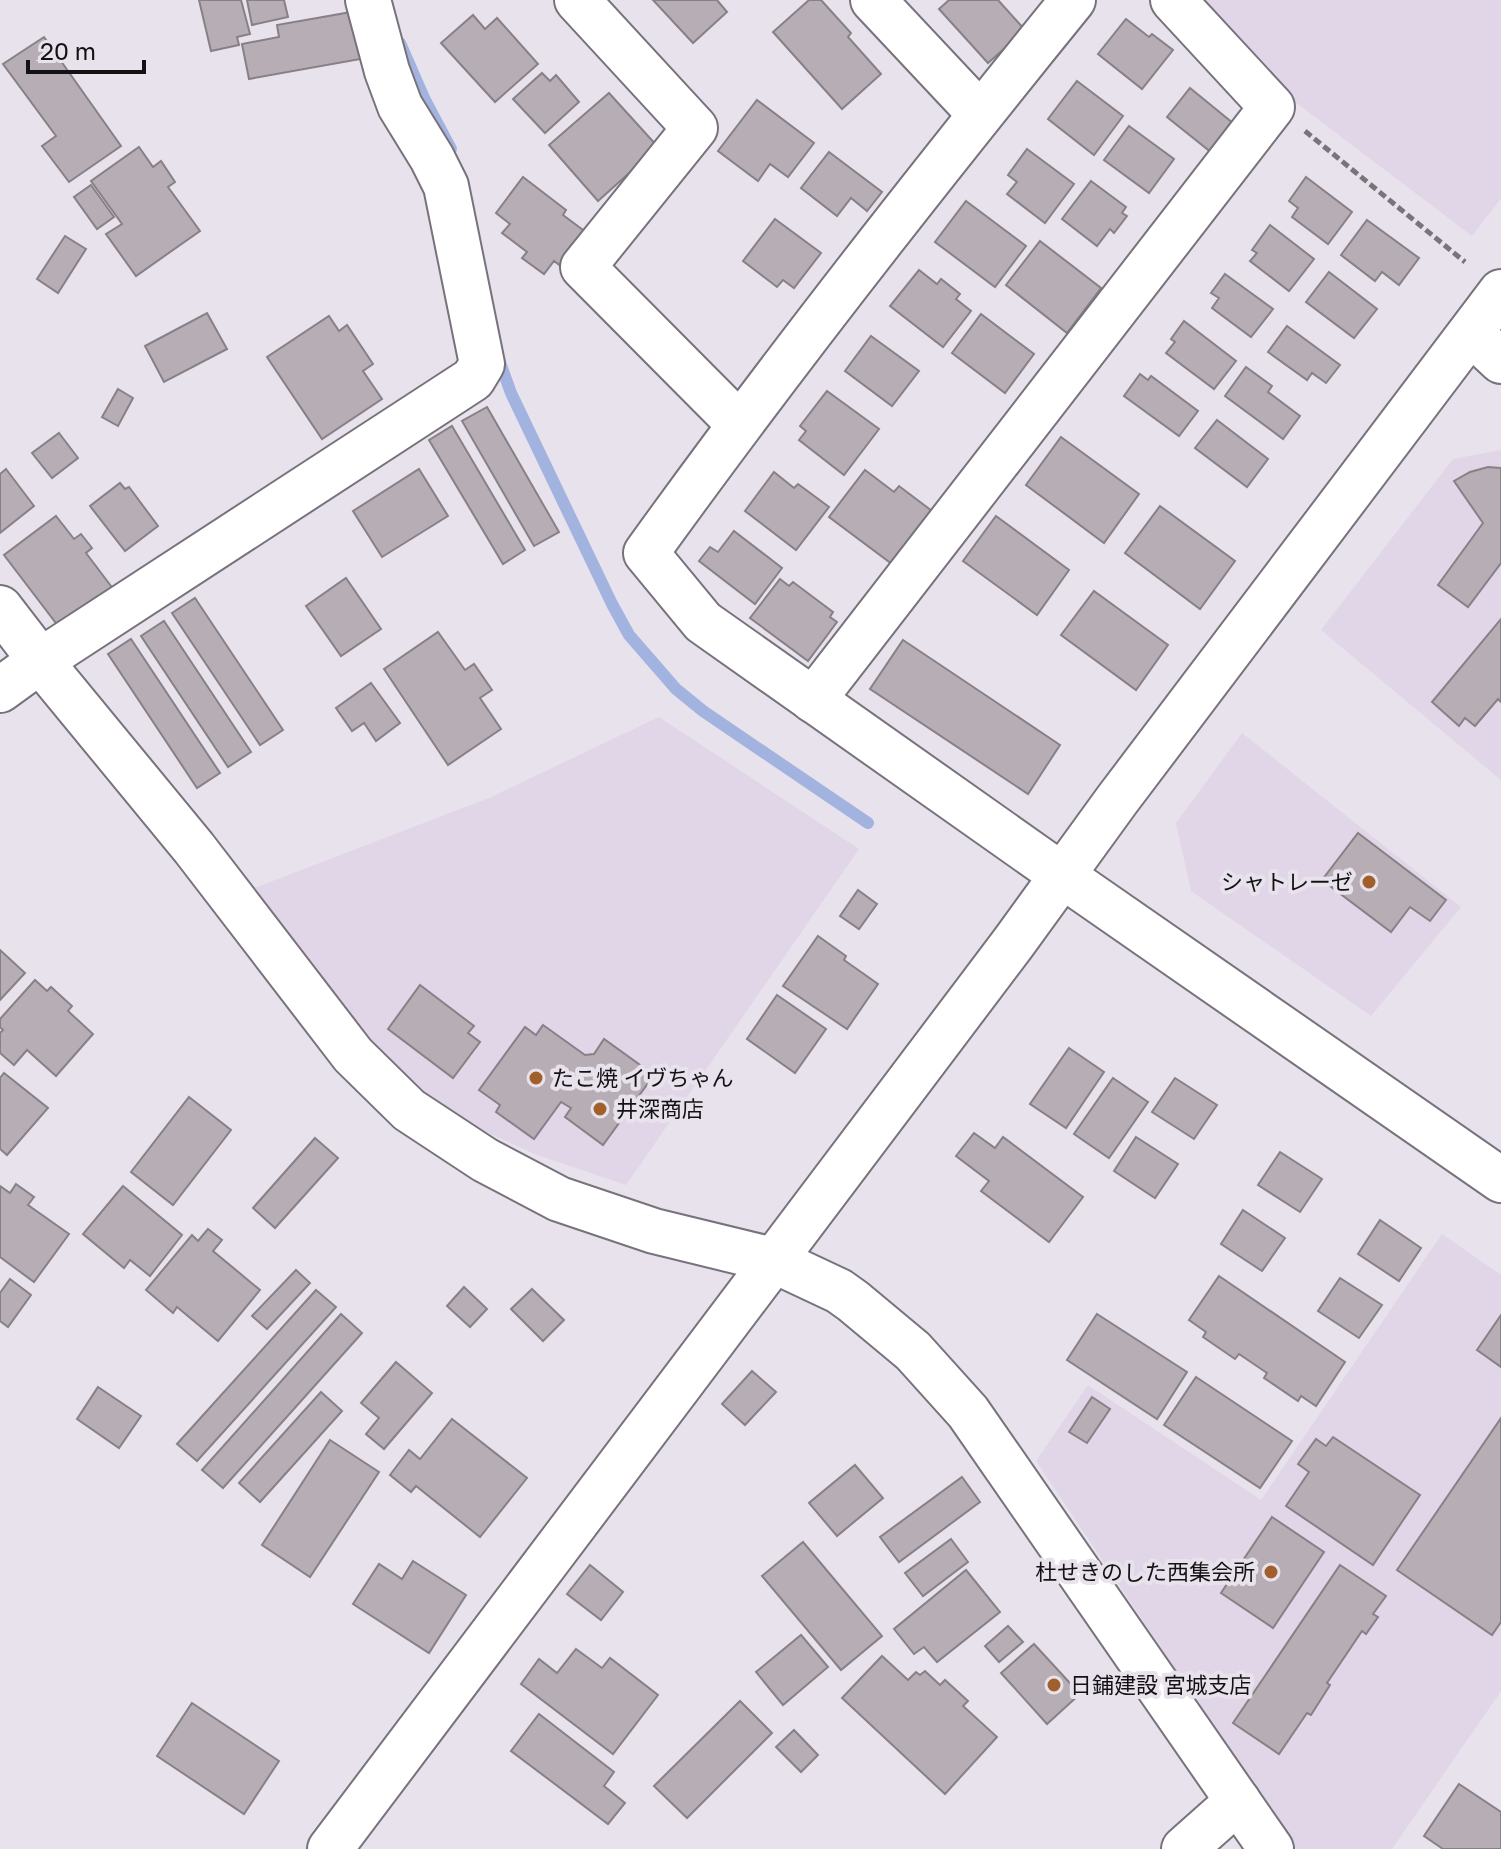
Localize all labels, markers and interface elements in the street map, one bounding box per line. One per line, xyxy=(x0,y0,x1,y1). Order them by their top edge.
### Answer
scale bar xyxy=(28,24,144,74)
text: 20 m xyxy=(40,36,96,65)
place label: シャトレーゼ xyxy=(1221,868,1353,895)
marker: シャトレーゼ xyxy=(1360,873,1378,891)
place label: たこ焼 イヴちゃん xyxy=(552,1064,734,1091)
marker: たこ焼 イヴちゃん xyxy=(527,1069,545,1087)
place label: 井深商店 xyxy=(616,1095,704,1122)
marker: 井深商店 xyxy=(591,1100,609,1118)
place label: 杜せきのした西集会所 xyxy=(1035,1558,1255,1585)
marker: 杜せきのした西集会所 xyxy=(1262,1563,1280,1581)
place label: 日鋪建設 宮城支店 xyxy=(1070,1671,1252,1698)
marker: 日鋪建設 宮城支店 xyxy=(1045,1676,1063,1694)

